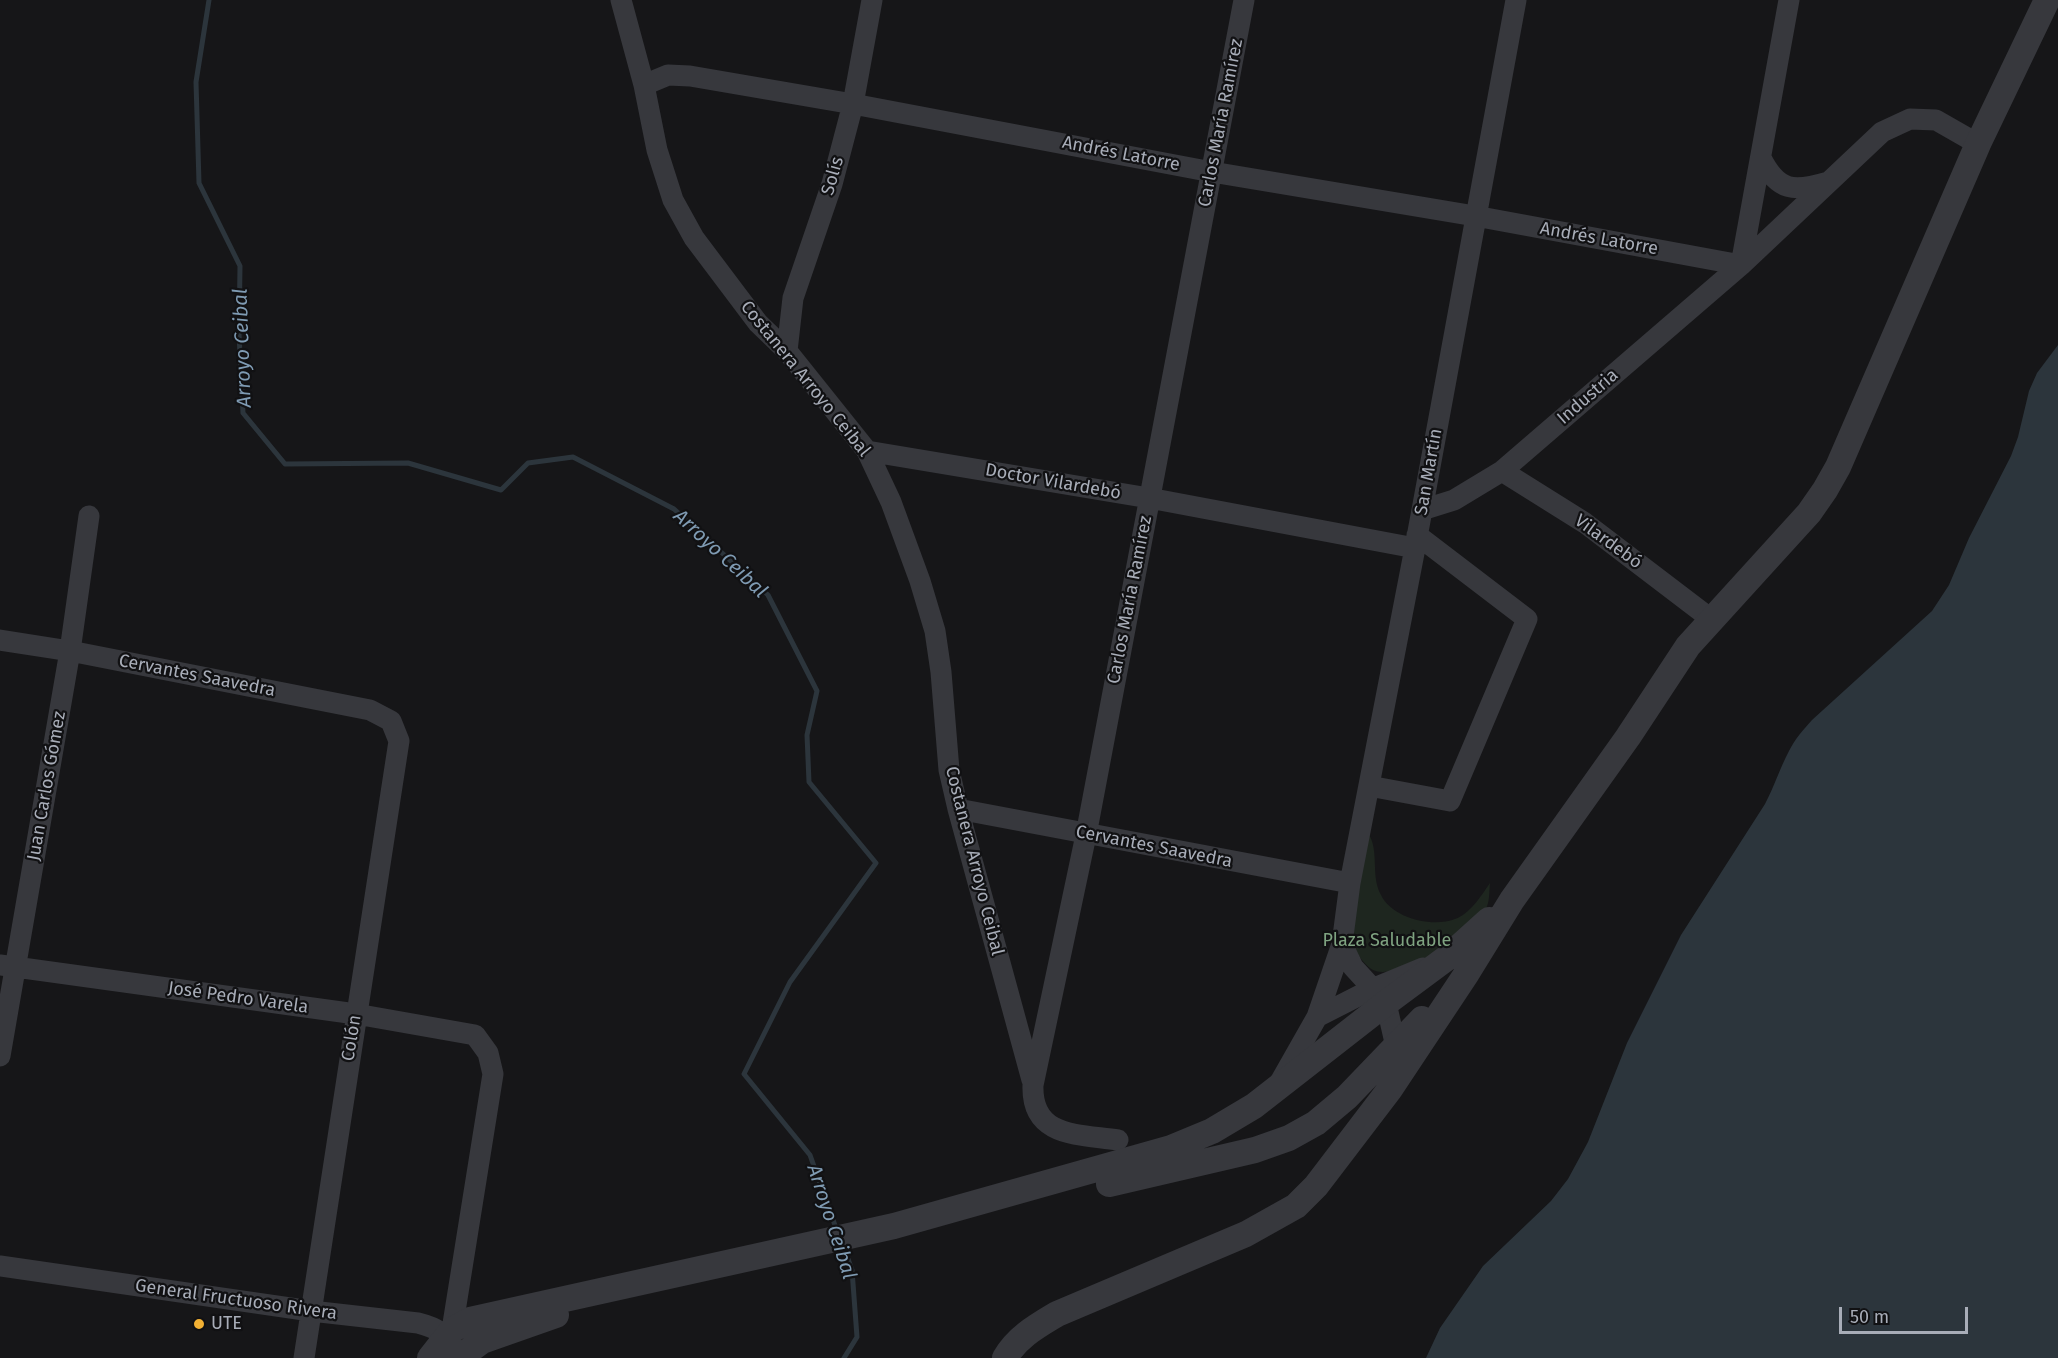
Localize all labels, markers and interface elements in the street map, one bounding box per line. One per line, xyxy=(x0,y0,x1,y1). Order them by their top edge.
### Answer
street label: Carlos María Ramírez xyxy=(1194,37,1248,209)
street label: Andrés Latorre xyxy=(1060,132,1182,176)
street label: Solís xyxy=(817,154,849,198)
street label: Andrés Latorre xyxy=(1538,218,1660,260)
water label: Arroyo Ceibal xyxy=(229,288,257,408)
street label: Costanera Arroyo Ceibal xyxy=(735,297,875,461)
street label: Industria xyxy=(1553,365,1623,429)
street label: San Martín xyxy=(1411,427,1447,517)
street label: Doctor Vilardebó xyxy=(983,459,1123,505)
water label: Arroyo Ceibal xyxy=(668,505,772,603)
street label: Vilardebó xyxy=(1570,510,1646,574)
street label: Carlos María Ramírez xyxy=(1103,514,1157,686)
street label: Cervantes Saavedra xyxy=(117,650,277,702)
street label: Juan Carlos Gómez xyxy=(23,710,71,862)
street label: Costanera Arroyo Ceibal xyxy=(940,764,1008,958)
street label: Cervantes Saavedra xyxy=(1074,821,1234,873)
park label: Plaza Saludable xyxy=(1323,930,1451,952)
street label: José Pedro Varela xyxy=(166,977,310,1019)
street label: Colón xyxy=(338,1013,366,1063)
water label: Arroyo Ceibal xyxy=(801,1162,861,1282)
street label: General Fructuoso Rivera xyxy=(134,1275,338,1325)
scale bar xyxy=(1842,1295,1971,1333)
text: 50 m xyxy=(1850,1306,1889,1328)
place label: UTE xyxy=(211,1313,242,1335)
marker: UTE xyxy=(192,1317,206,1331)

